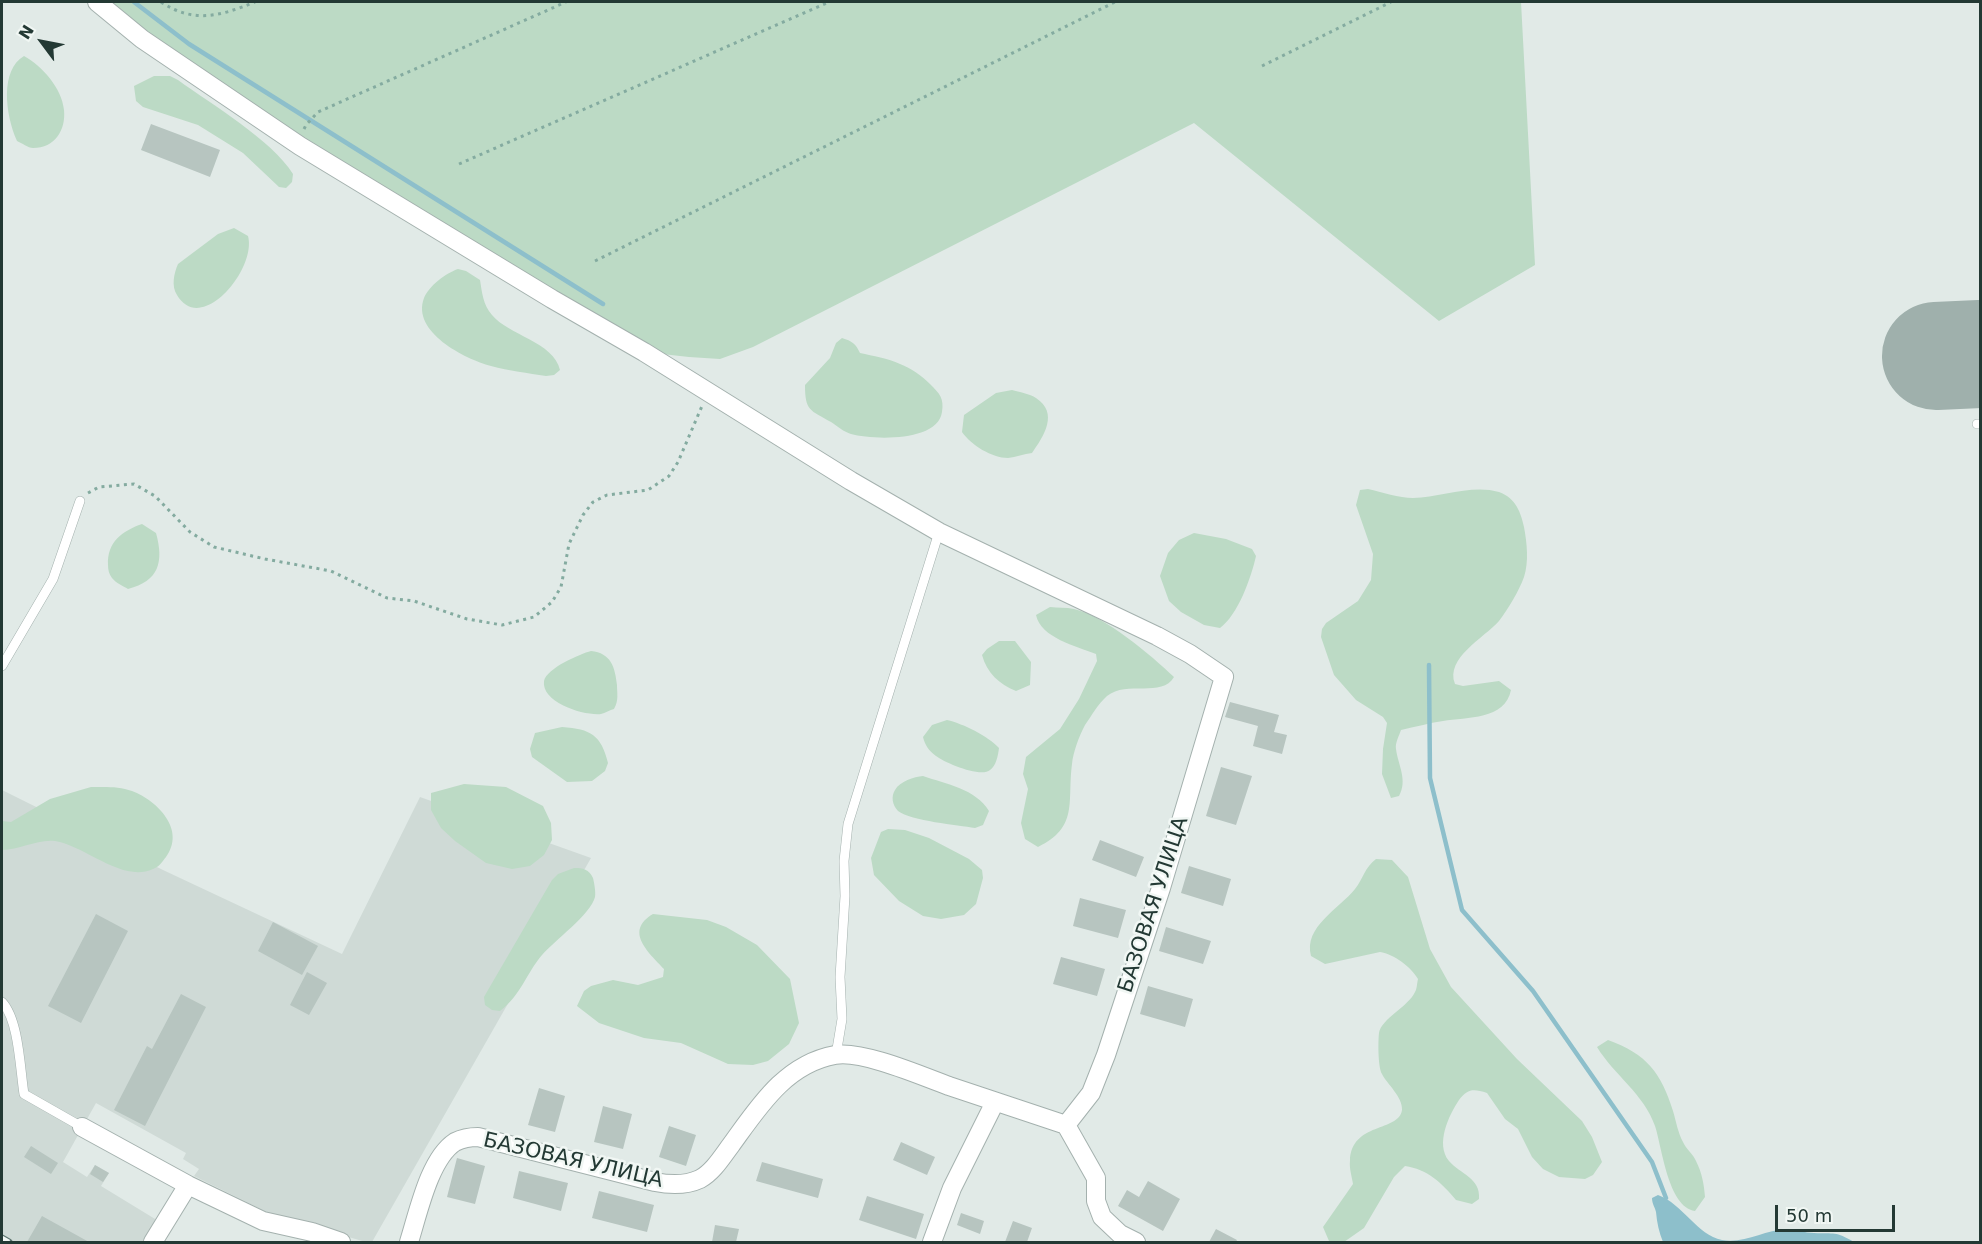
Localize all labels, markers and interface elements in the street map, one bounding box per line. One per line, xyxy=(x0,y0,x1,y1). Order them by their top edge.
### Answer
north arrow xyxy=(12,12,72,72)
text: N xyxy=(15,21,38,43)
street label: БАЗОВАЯ УЛИЦА xyxy=(1114,814,1194,996)
street label: БАЗОВАЯ УЛИЦА xyxy=(481,1128,665,1194)
scale bar xyxy=(1778,1193,1898,1231)
text: 50 m xyxy=(1786,1205,1832,1226)

